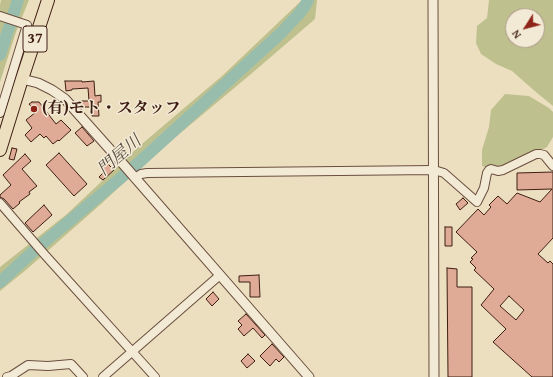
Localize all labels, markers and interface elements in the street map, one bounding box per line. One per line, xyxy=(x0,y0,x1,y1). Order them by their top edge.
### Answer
north arrow xyxy=(505,8,545,48)
road number: 37 xyxy=(23,26,47,52)
text: N xyxy=(507,27,525,42)
place label: (有)モト・スタッフ xyxy=(42,99,181,119)
marker: (有)モト・スタッフ xyxy=(29,104,39,114)
water label: 門屋川 xyxy=(94,132,146,180)

